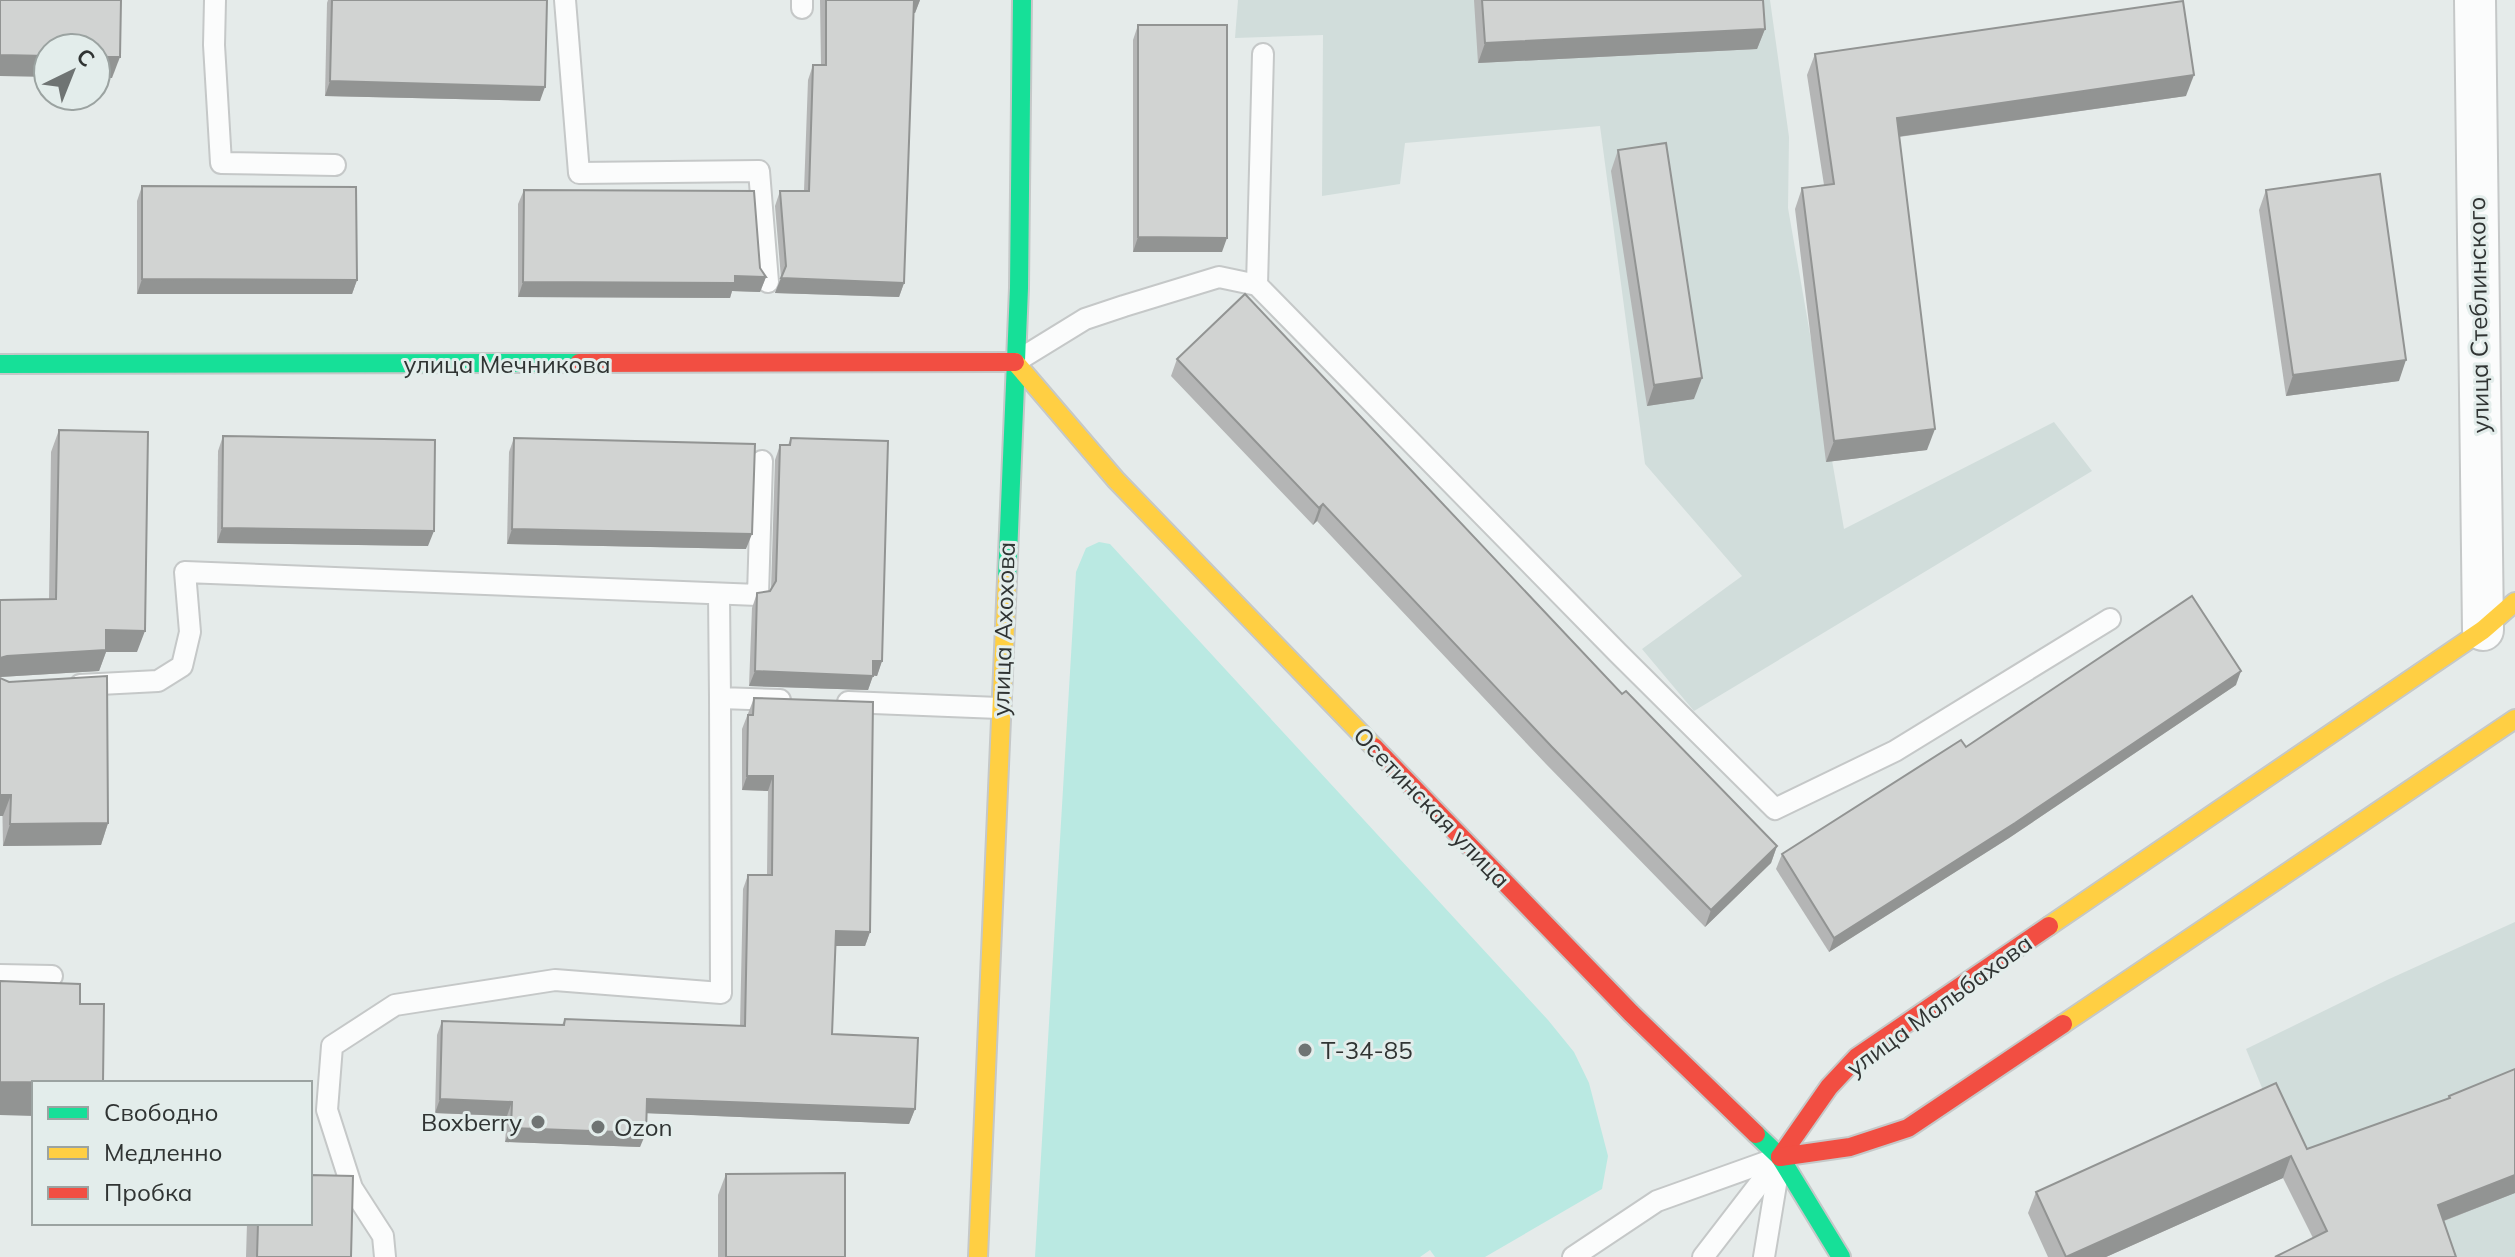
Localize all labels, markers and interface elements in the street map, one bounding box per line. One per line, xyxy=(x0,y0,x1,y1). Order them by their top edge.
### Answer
north arrow xyxy=(32,32,112,112)
text: С xyxy=(71,42,101,73)
street label: улица Стеблинского xyxy=(2461,196,2495,434)
street label: улица Мечникова xyxy=(403,349,611,379)
street label: улица Ахохова xyxy=(985,541,1021,717)
street label: Осетинская улица xyxy=(1347,720,1517,894)
street label: улица Мальбахова xyxy=(1840,928,2038,1082)
place label: Т-34-85 xyxy=(1321,1035,1413,1065)
marker: Т-34-85 xyxy=(1296,1041,1314,1059)
legend xyxy=(32,1081,312,1225)
text: Свободно xyxy=(104,1097,219,1127)
place label: Boxberry xyxy=(421,1107,522,1137)
place label: Ozon xyxy=(614,1112,673,1142)
marker: Boxberry xyxy=(529,1113,547,1131)
marker: Ozon xyxy=(589,1118,607,1136)
text: Медленно xyxy=(104,1137,223,1167)
text: Пробка xyxy=(104,1177,192,1207)

